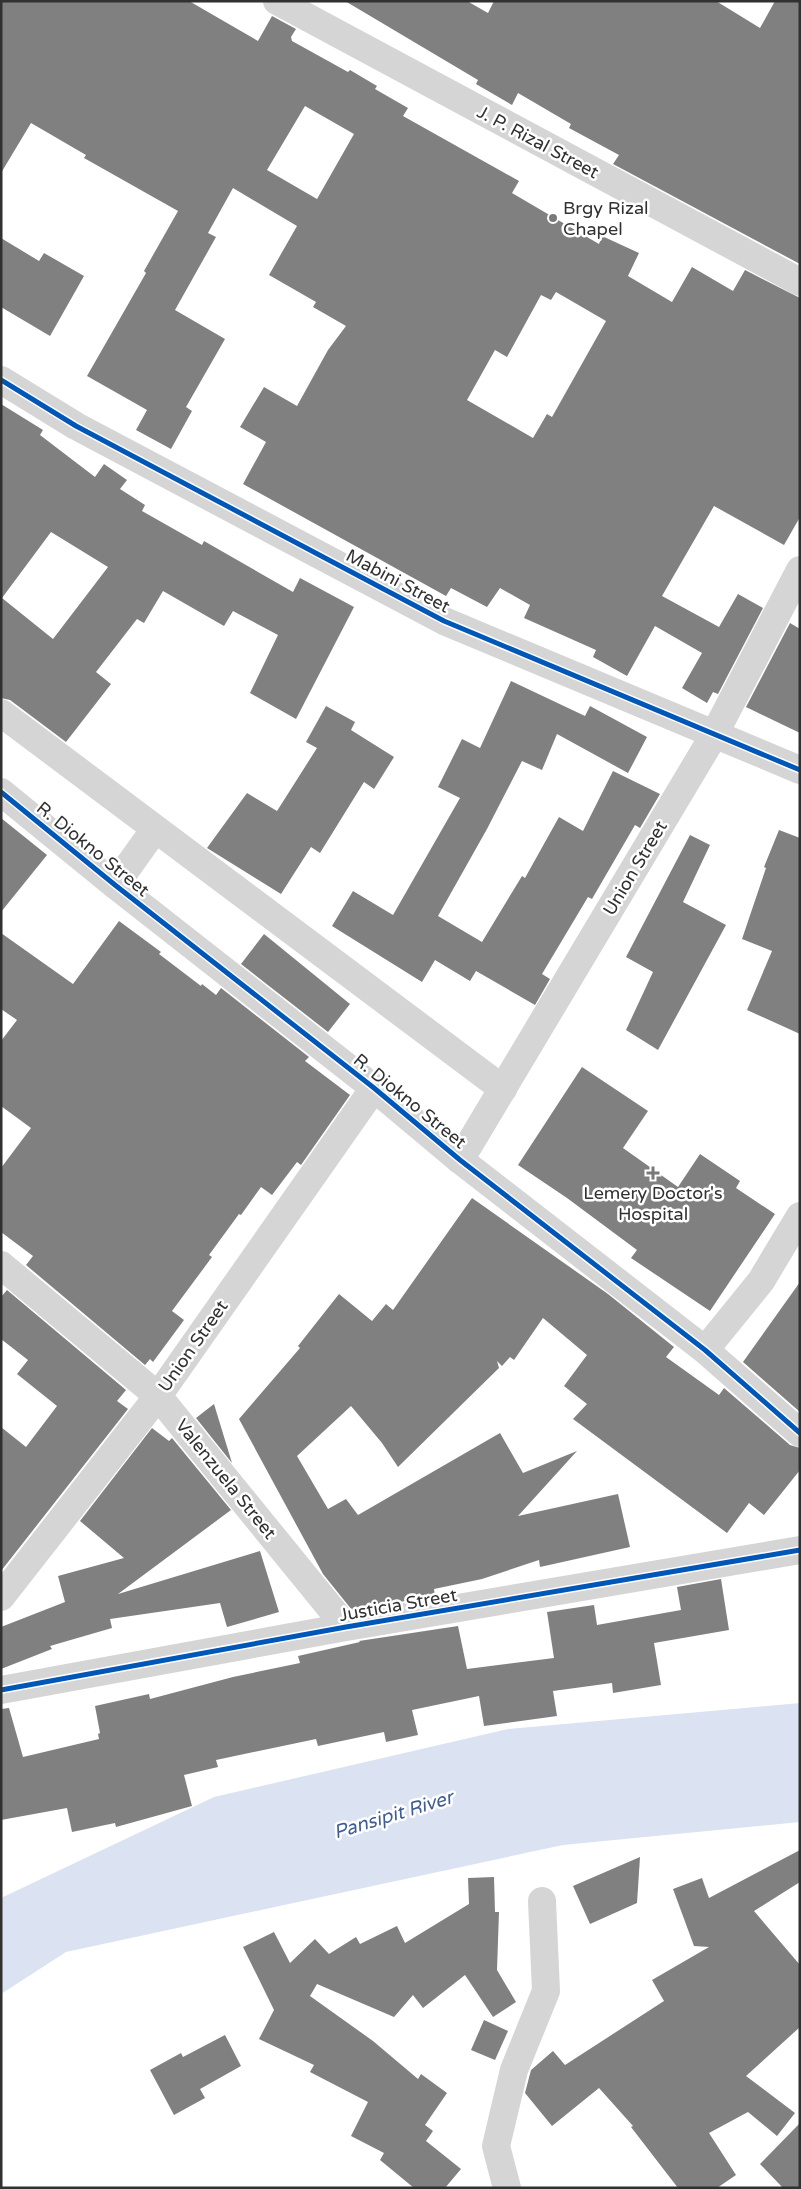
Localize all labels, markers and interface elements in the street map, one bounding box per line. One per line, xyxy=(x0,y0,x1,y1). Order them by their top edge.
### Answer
street label: J. P. Rizal Street xyxy=(473,101,603,183)
place label: Brgy Rizal Chapel xyxy=(563,197,649,240)
marker: Brgy Rizal Chapel xyxy=(547,212,559,224)
street label: Mabini Street xyxy=(342,544,454,618)
street label: R. Diokno Street xyxy=(32,797,154,901)
street label: Union Street xyxy=(598,816,672,919)
street label: R. Diokno Street xyxy=(349,1049,471,1153)
marker: Lemery Doctor's Hospital xyxy=(646,1166,660,1180)
place label: Lemery Doctor's Hospital xyxy=(583,1182,723,1225)
street label: Union Street xyxy=(153,1296,233,1396)
street label: Valenzuela Street xyxy=(171,1415,281,1544)
street label: Justicia Street xyxy=(337,1584,459,1626)
water label: Pansipit River xyxy=(331,1786,458,1844)

